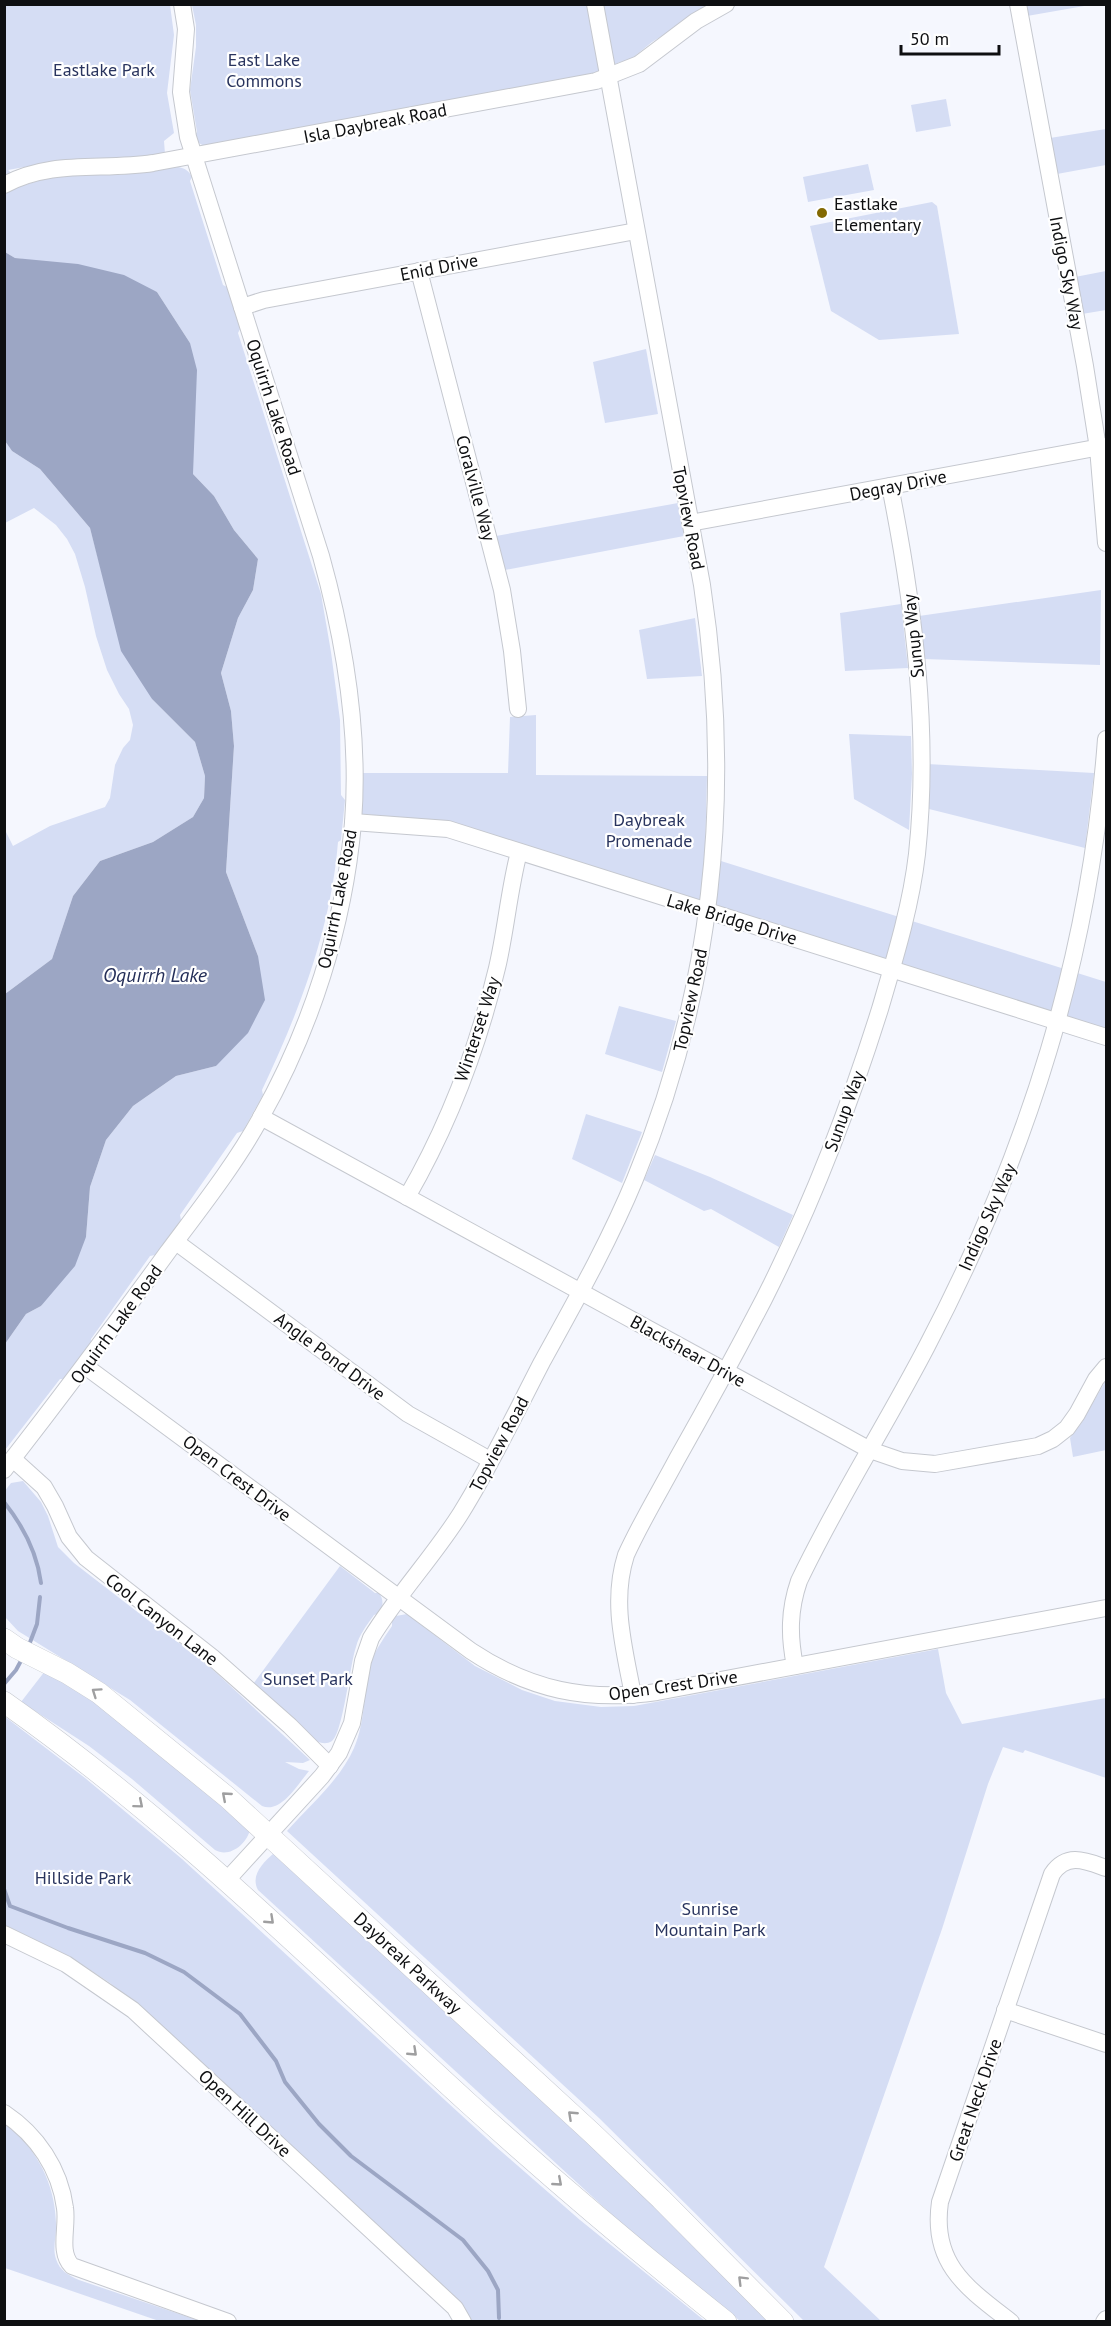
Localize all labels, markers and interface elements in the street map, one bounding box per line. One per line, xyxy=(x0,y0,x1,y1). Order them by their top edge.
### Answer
scale bar xyxy=(901,18,998,56)
text: 50 m xyxy=(910,27,949,50)
park label: East Lake Commons xyxy=(226,48,302,92)
park label: Eastlake Park xyxy=(53,58,155,81)
street label: Isla Daybreak Road xyxy=(301,98,449,148)
place label: Eastlake Elementary xyxy=(834,192,922,236)
marker: Eastlake Elementary xyxy=(815,206,829,220)
street label: Indigo Sky Way xyxy=(1045,214,1089,332)
street label: Enid Drive xyxy=(398,248,480,286)
street label: Oquirrh Lake Road xyxy=(241,336,307,478)
street label: Coralville Way xyxy=(451,433,501,544)
street label: Topview Road xyxy=(668,464,710,572)
street label: Degray Drive xyxy=(848,464,948,506)
street label: Sunup Way xyxy=(897,592,929,679)
park label: Daybreak Promenade xyxy=(606,808,692,852)
street label: Oquirrh Lake Road xyxy=(312,827,362,971)
street label: Lake Bridge Drive xyxy=(664,888,800,950)
street label: Topview Road xyxy=(668,946,712,1054)
water label: Oquirrh Lake xyxy=(103,962,208,988)
street label: Winterset Way xyxy=(449,973,505,1085)
street label: Sunup Way xyxy=(819,1067,869,1155)
street label: Indigo Sky Way xyxy=(953,1159,1021,1274)
street label: Oquirrh Lake Road xyxy=(65,1260,167,1388)
street label: Angle Pond Drive xyxy=(270,1307,390,1405)
street label: Blackshear Drive xyxy=(626,1310,750,1392)
street label: Topview Road xyxy=(464,1392,534,1496)
street label: Open Crest Drive xyxy=(178,1430,296,1526)
street label: Cool Canyon Lane xyxy=(101,1568,223,1670)
street label: Open Crest Drive xyxy=(607,1665,739,1705)
park label: Sunset Park xyxy=(263,1667,353,1690)
one-way arrow xyxy=(92,1688,103,1699)
one-way arrow xyxy=(222,1793,233,1804)
one-way arrow xyxy=(132,1797,143,1808)
park label: Hillside Park xyxy=(35,1866,132,1889)
park label: Sunrise Mountain Park xyxy=(654,1897,766,1941)
street label: Daybreak Parkway xyxy=(349,1907,467,2019)
one-way arrow xyxy=(262,1912,273,1923)
street label: Great Neck Drive xyxy=(943,2035,1007,2165)
one-way arrow xyxy=(406,2045,417,2056)
street label: Open Hill Drive xyxy=(194,2064,296,2162)
one-way arrow xyxy=(568,2111,579,2122)
one-way arrow xyxy=(551,2175,562,2186)
one-way arrow xyxy=(738,2276,749,2286)

